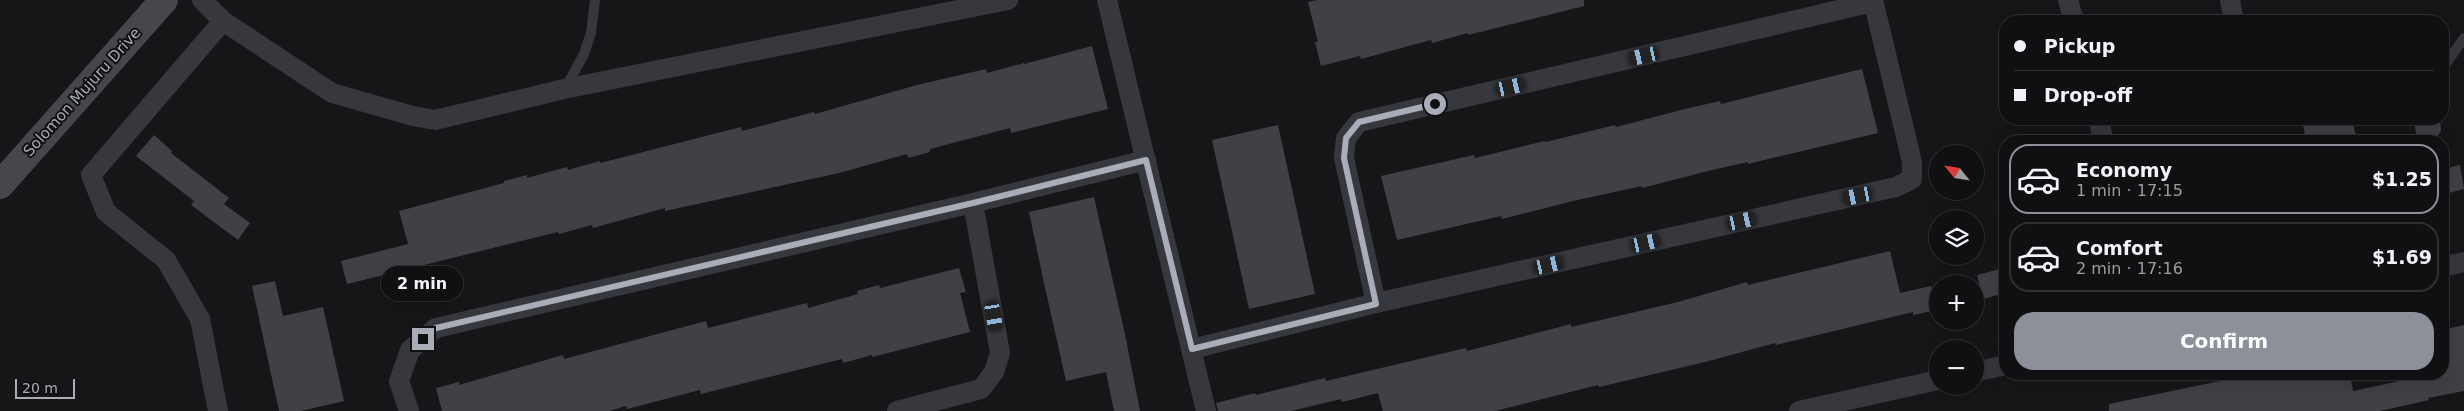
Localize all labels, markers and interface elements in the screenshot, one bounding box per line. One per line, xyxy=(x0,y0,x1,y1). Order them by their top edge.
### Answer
street label: Solomon Mujuru Drive xyxy=(20,24,144,160)
text: Pickup xyxy=(2044,35,2115,57)
car xyxy=(1627,45,1660,67)
car xyxy=(1494,76,1527,98)
text: Drop-off xyxy=(2044,84,2132,106)
route start xyxy=(1424,93,1446,115)
north arrow xyxy=(1929,145,1984,200)
map controls xyxy=(1929,145,1984,395)
icon: car xyxy=(2016,157,2061,202)
text: Economy xyxy=(2076,159,2172,181)
text: $1.25 xyxy=(2372,168,2432,190)
text: 1 min · 17:15 xyxy=(2076,181,2183,200)
car xyxy=(1841,186,1874,206)
car xyxy=(1725,210,1758,232)
button: layers xyxy=(1929,210,1984,265)
car xyxy=(1629,232,1662,254)
icon: car xyxy=(2016,235,2061,280)
text: Comfort xyxy=(2076,237,2163,259)
text: $1.69 xyxy=(2372,246,2432,268)
car xyxy=(1532,254,1565,276)
text: 2 min · 17:16 xyxy=(2076,259,2183,278)
callout: 2 min xyxy=(382,266,464,302)
text: 2 min xyxy=(397,274,447,293)
button: + xyxy=(1929,275,1984,330)
car xyxy=(984,300,1003,332)
button: Confirm xyxy=(2014,312,2434,370)
route end xyxy=(412,328,434,350)
button: − xyxy=(1929,340,1984,395)
scale bar xyxy=(15,376,75,399)
text: 20 m xyxy=(22,380,58,396)

